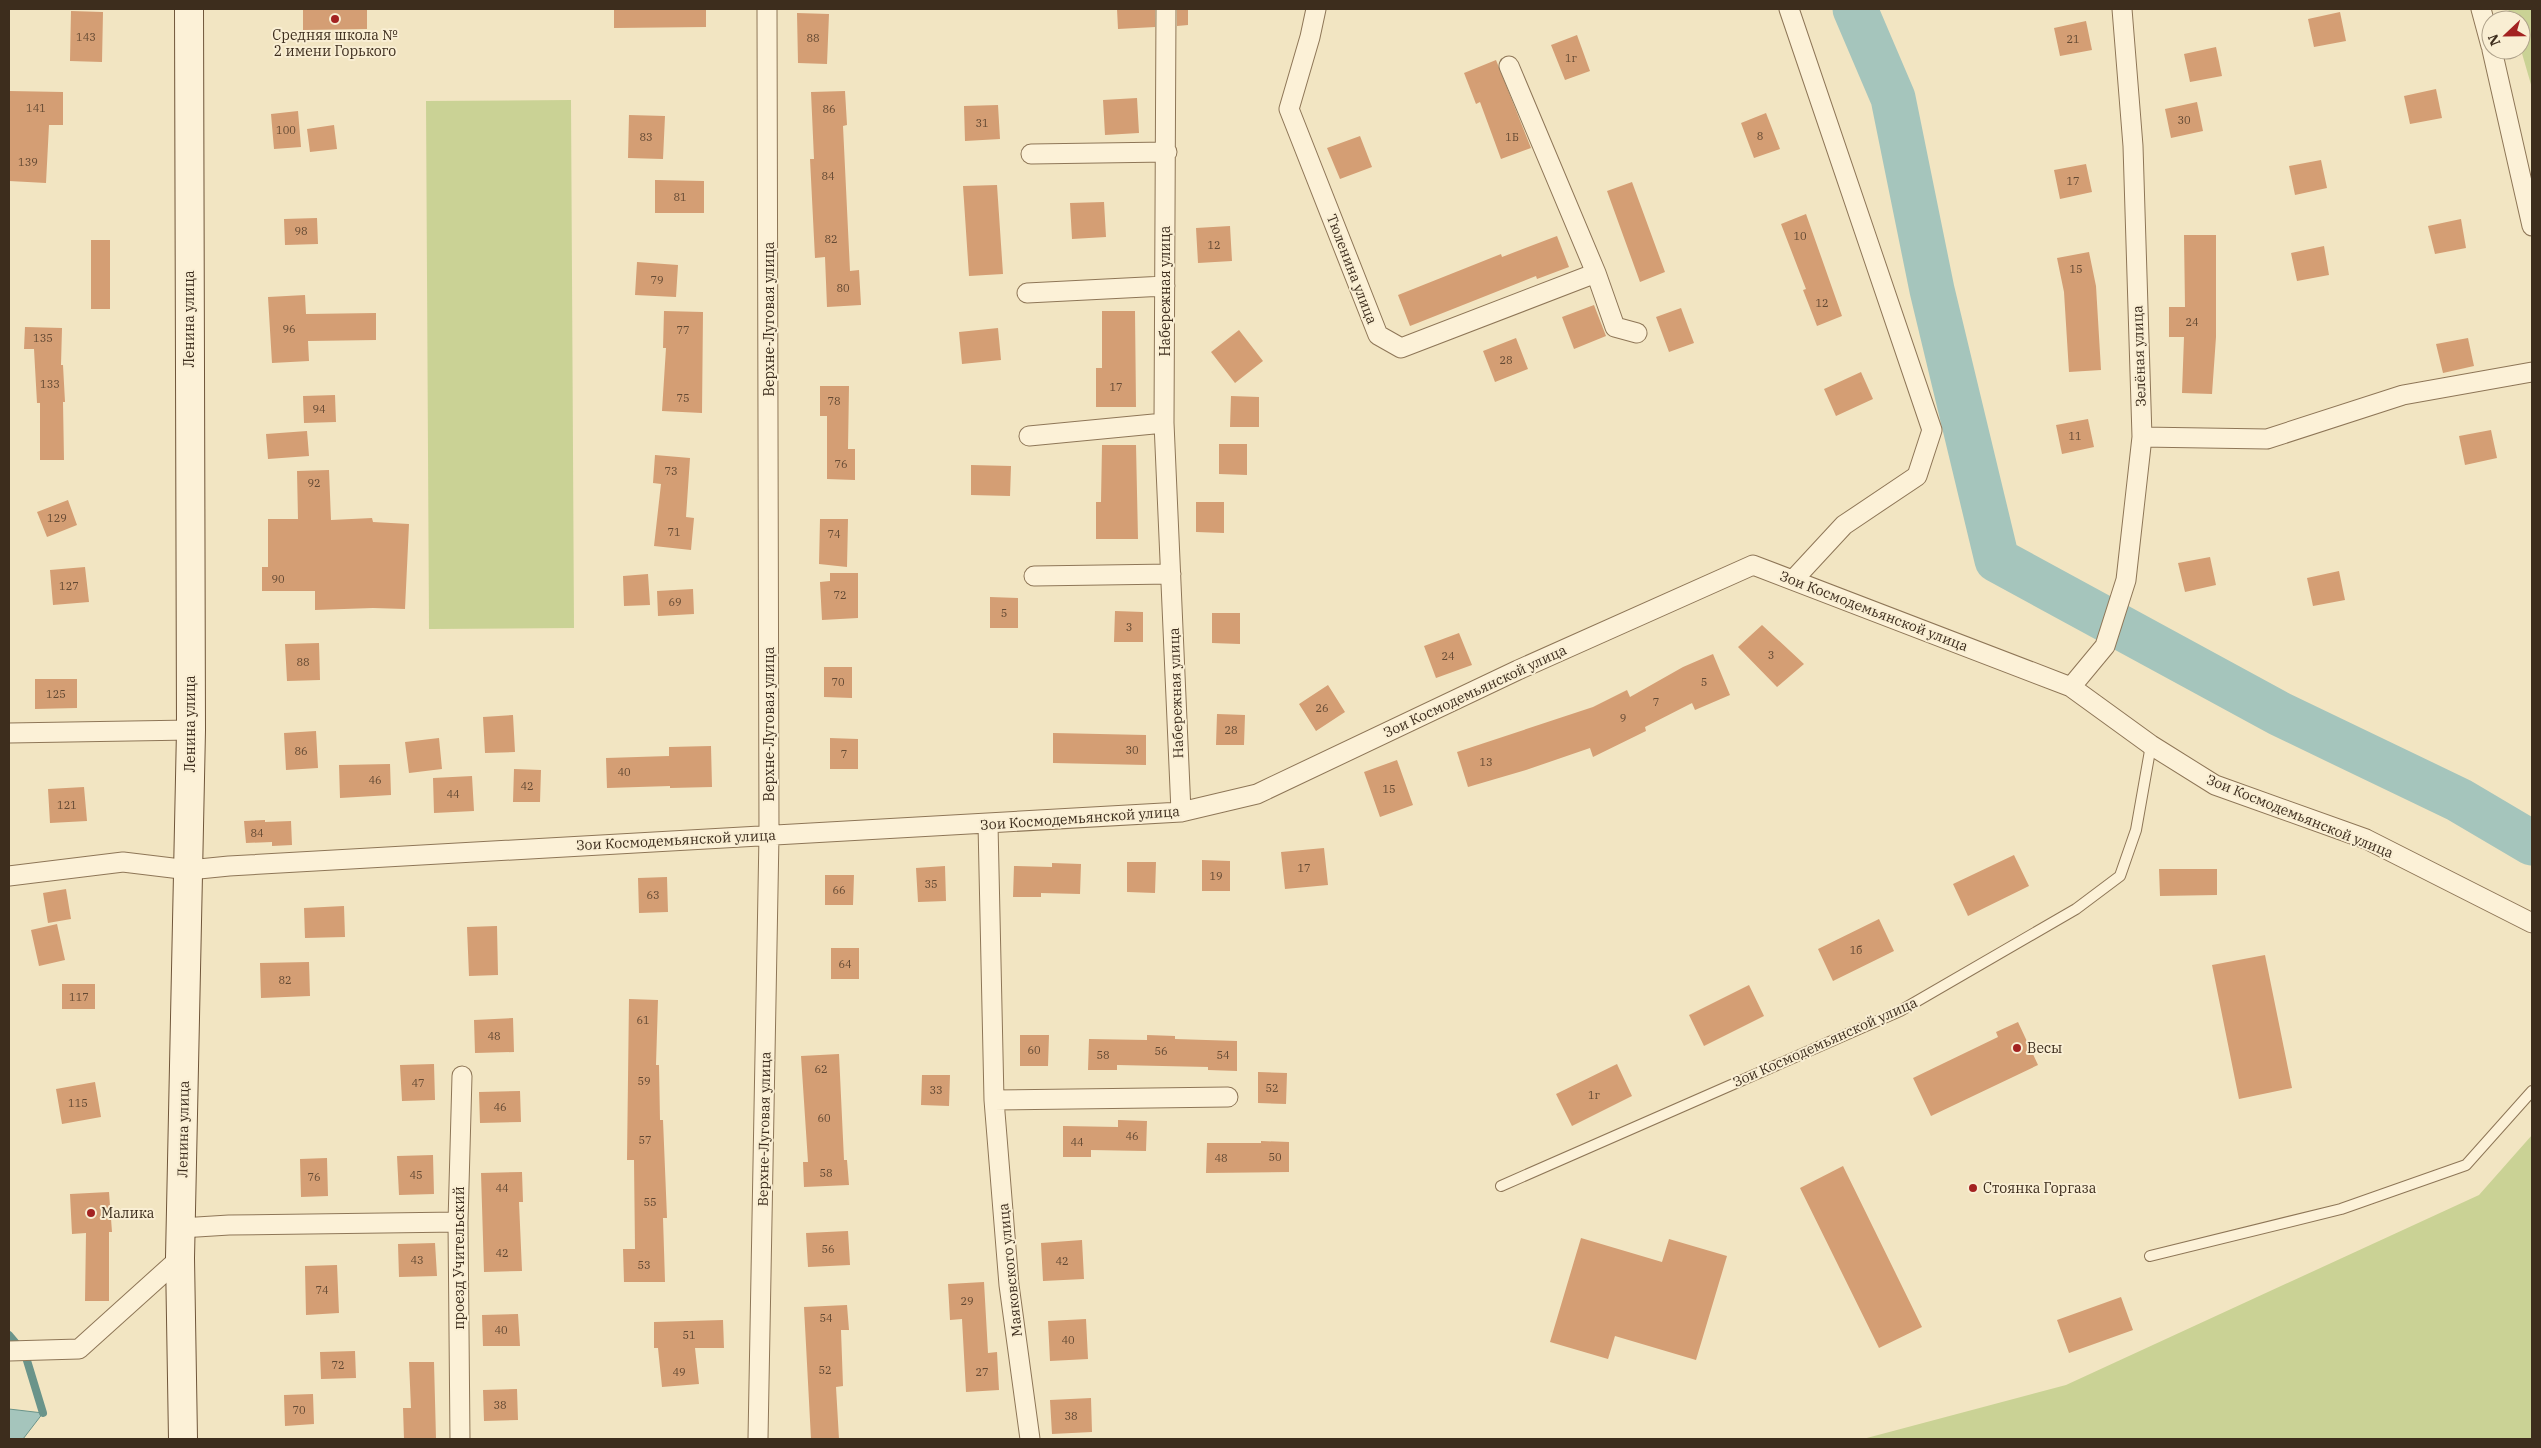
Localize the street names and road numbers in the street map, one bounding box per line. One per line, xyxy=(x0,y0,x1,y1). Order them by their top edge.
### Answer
street label: Тюленина улица xyxy=(1323,211,1381,327)
street label: Набережная улица xyxy=(1156,225,1174,356)
street label: Верхне-Луговая улица xyxy=(760,241,778,396)
street label: Ленина улица xyxy=(180,270,198,368)
street label: Зелёная улица xyxy=(2128,305,2150,407)
street label: Зои Космодемьянской улица xyxy=(1777,567,1971,655)
street label: Набережная улица xyxy=(1165,627,1187,759)
street label: Зои Космодемьянской улица xyxy=(1381,640,1570,741)
street label: Верхне-Луговая улица xyxy=(760,646,778,801)
street label: Ленина улица xyxy=(181,675,199,773)
street label: Зои Космодемьянской улица xyxy=(2204,770,2396,862)
street label: Зои Космодемьянской улица xyxy=(980,802,1181,834)
street label: Зои Космодемьянской улица xyxy=(576,826,777,854)
street label: Зои Космодемьянской улица xyxy=(1730,993,1920,1091)
street label: Верхне-Луговая улица xyxy=(754,1051,774,1207)
street label: Ленина улица xyxy=(173,1080,193,1178)
street label: проезд Учительский xyxy=(450,1186,468,1330)
street label: Маяковского улица xyxy=(994,1202,1026,1338)

